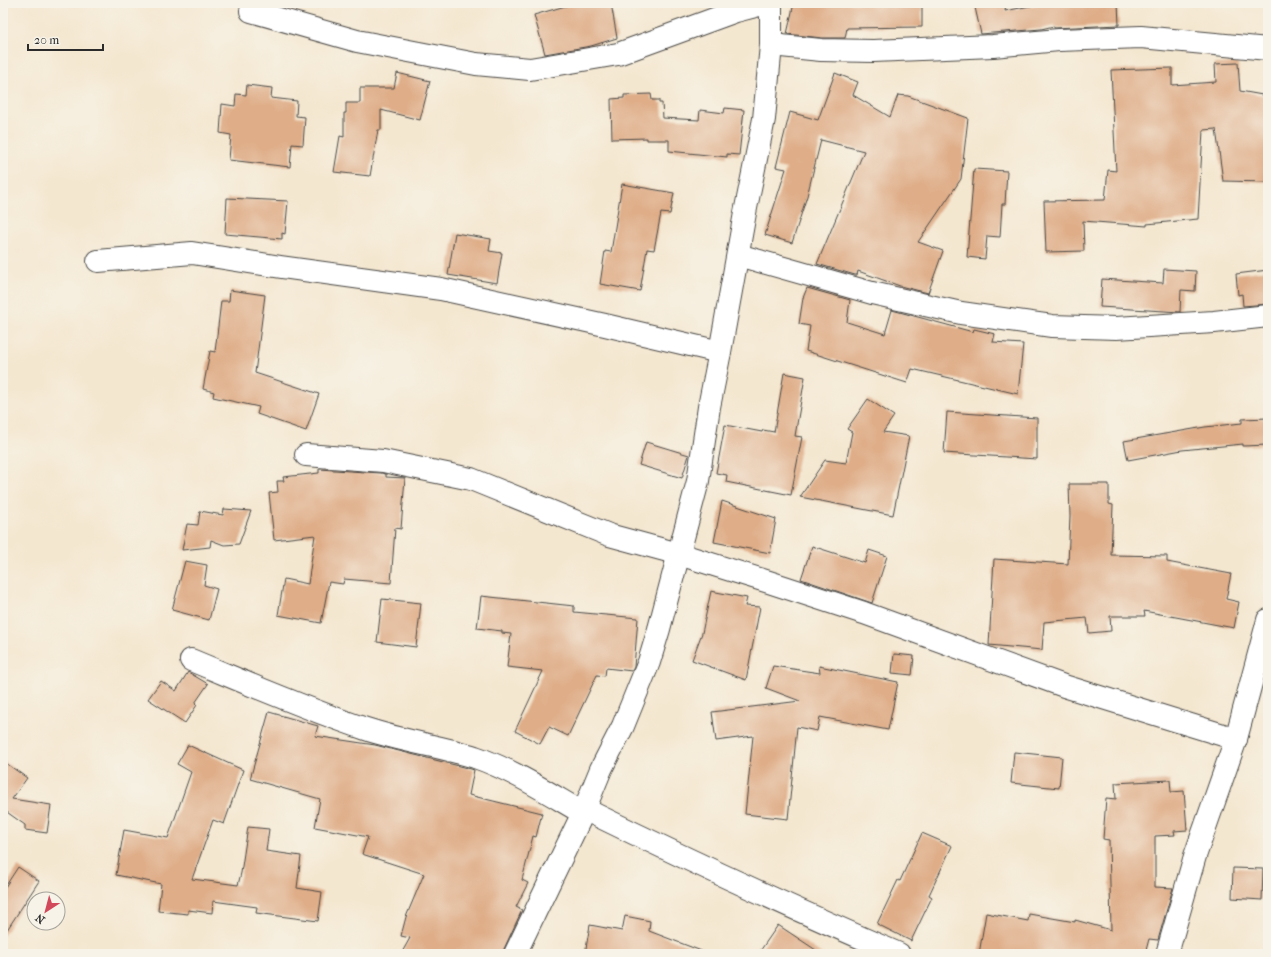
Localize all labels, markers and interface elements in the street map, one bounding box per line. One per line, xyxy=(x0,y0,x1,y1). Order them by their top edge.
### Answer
scale bar xyxy=(28,26,103,52)
text: 20 m xyxy=(34,33,59,47)
north arrow xyxy=(26,891,66,931)
text: N xyxy=(33,911,48,926)

